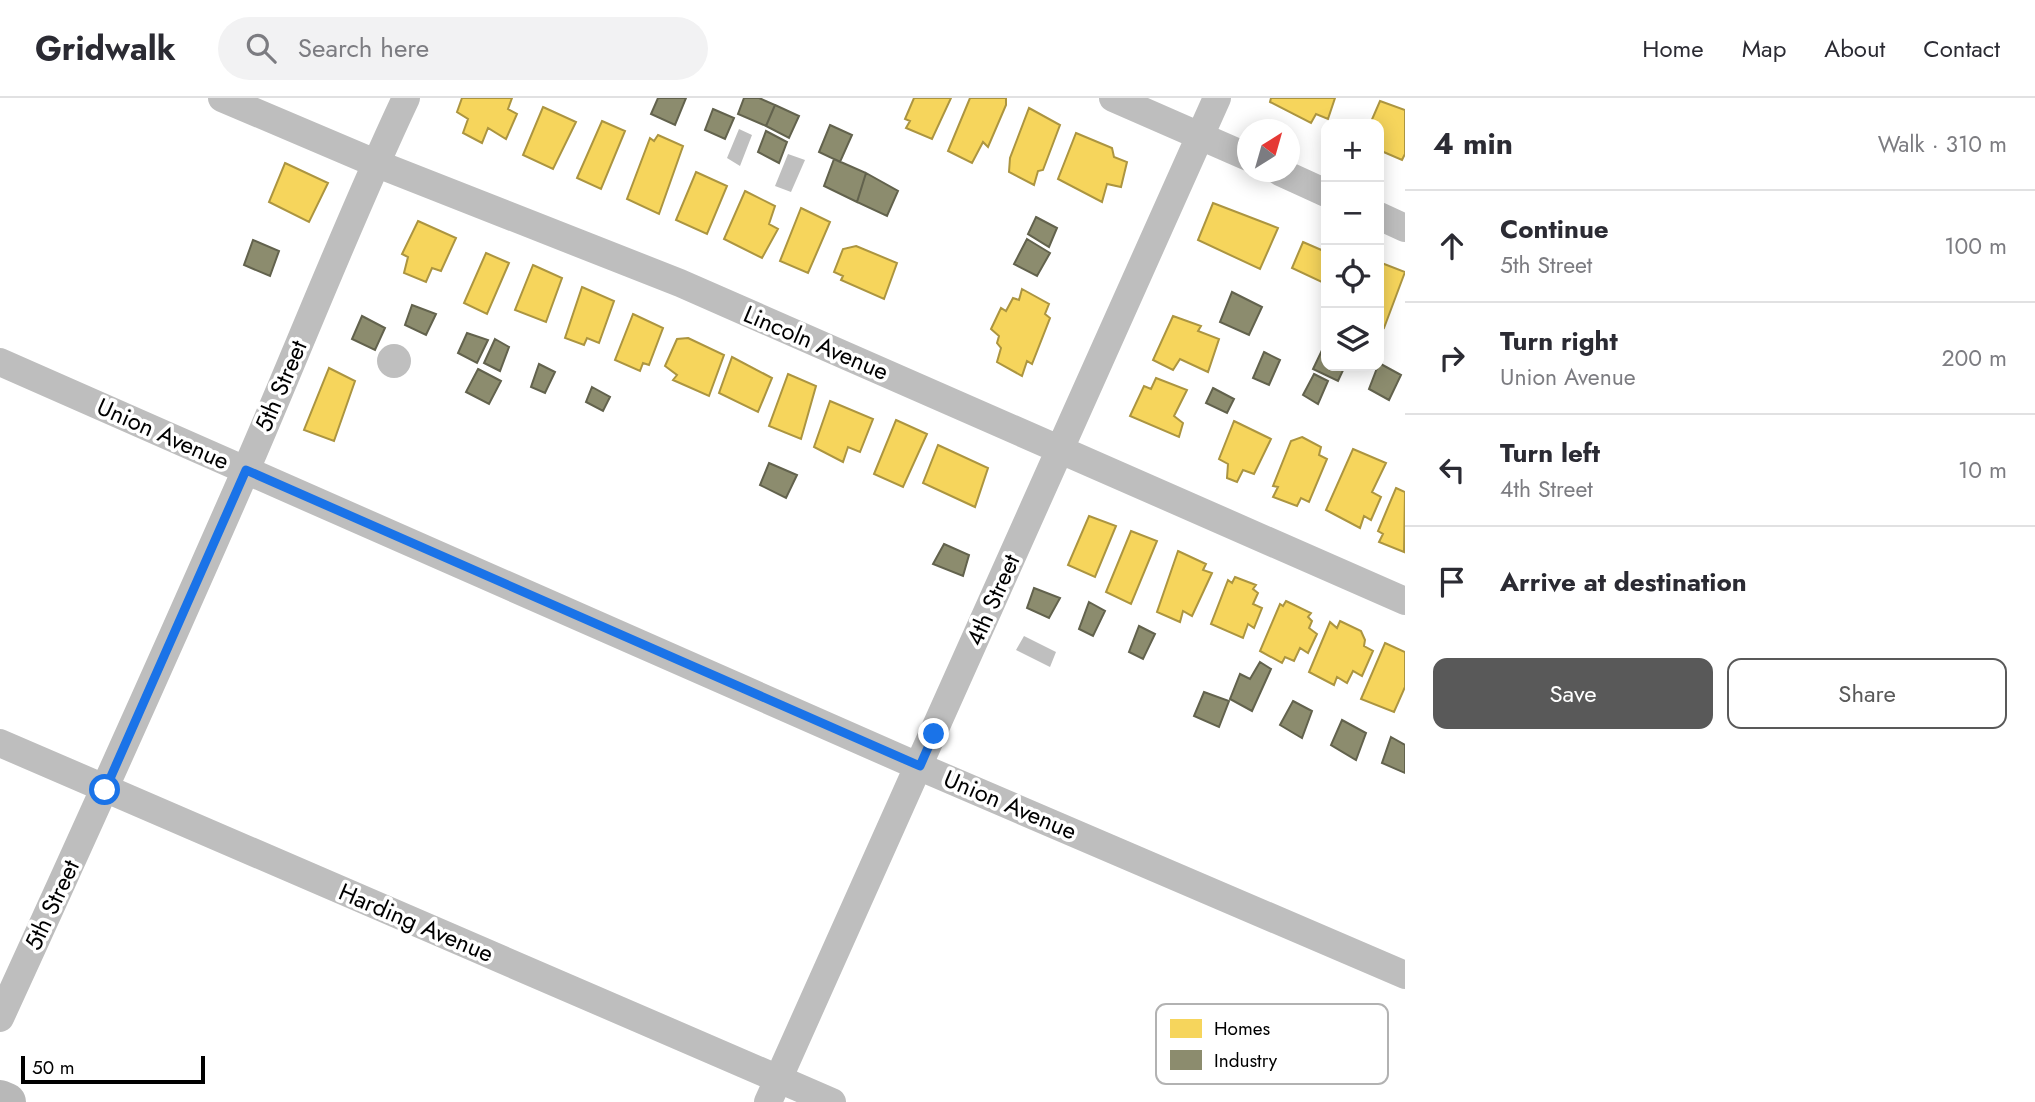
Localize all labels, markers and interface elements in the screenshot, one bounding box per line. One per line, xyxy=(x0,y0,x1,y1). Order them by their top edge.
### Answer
search box xyxy=(218,17,708,80)
text: Gridwalk xyxy=(35,25,176,72)
icon: search xyxy=(242,29,280,67)
text: Search here xyxy=(298,29,429,67)
text: Home xyxy=(1642,31,1704,66)
text: Map xyxy=(1742,31,1786,66)
text: About xyxy=(1824,31,1885,66)
text: Contact xyxy=(1923,31,2000,66)
north arrow xyxy=(1237,119,1300,182)
map controls xyxy=(1321,119,1384,371)
button: + xyxy=(1321,119,1384,182)
text: 4 min xyxy=(1433,122,1513,165)
text: Walk · 310 m xyxy=(1878,127,2007,161)
button: − xyxy=(1321,182,1384,245)
text: Continue xyxy=(1500,210,1609,248)
icon: ahead xyxy=(1433,227,1471,265)
text: 100 m xyxy=(1944,229,2007,263)
button: locate xyxy=(1321,245,1384,308)
text: 5th Street xyxy=(1500,248,1592,282)
street label: Lincoln Avenue xyxy=(738,296,894,389)
button: layers xyxy=(1321,308,1384,371)
text: Turn right xyxy=(1500,322,1618,360)
street label: 5th Street xyxy=(246,334,316,437)
icon: right xyxy=(1433,339,1471,377)
text: 200 m xyxy=(1941,341,2007,375)
text: Union Avenue xyxy=(1500,360,1636,394)
street label: Union Avenue xyxy=(91,389,235,478)
text: Turn left xyxy=(1500,434,1600,472)
icon: left xyxy=(1433,451,1471,489)
text: 10 m xyxy=(1958,453,2007,487)
text: 4th Street xyxy=(1500,472,1593,506)
street label: 4th Street xyxy=(957,548,1028,651)
icon: arrive xyxy=(1433,563,1471,601)
text: Arrive at destination xyxy=(1500,563,1747,601)
button: Save xyxy=(1433,658,1713,729)
button: Share xyxy=(1727,658,2007,729)
route end xyxy=(918,718,949,749)
street label: Union Avenue xyxy=(938,761,1082,848)
route start xyxy=(89,774,120,805)
street label: 5th Street xyxy=(15,854,88,956)
street label: Harding Avenue xyxy=(333,874,499,971)
legend xyxy=(1156,1004,1388,1084)
text: Homes xyxy=(1214,1015,1271,1042)
text: Industry xyxy=(1214,1047,1278,1074)
scale bar xyxy=(21,1053,205,1085)
text: 50 m xyxy=(32,1054,75,1081)

